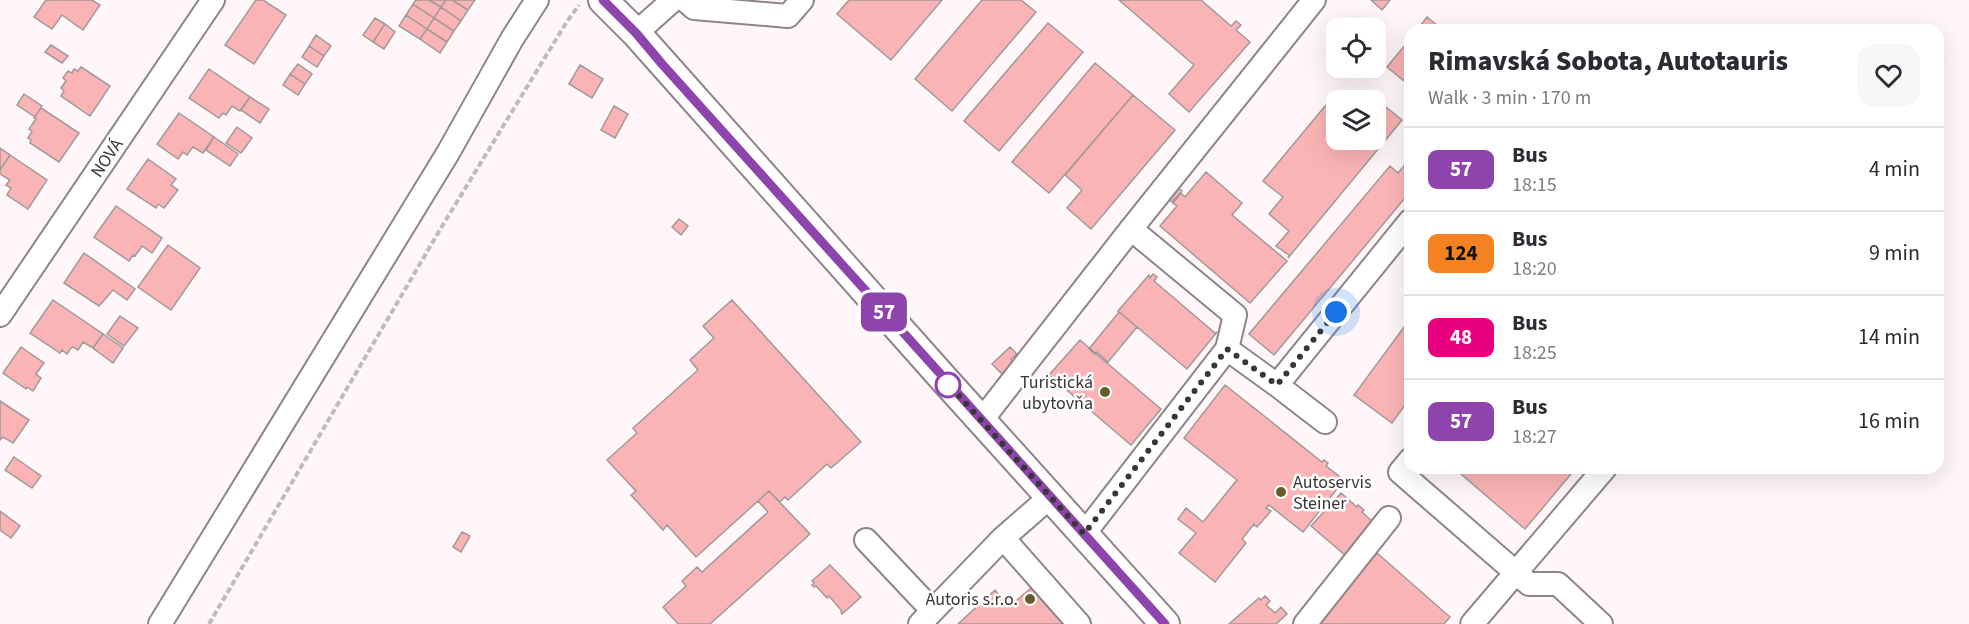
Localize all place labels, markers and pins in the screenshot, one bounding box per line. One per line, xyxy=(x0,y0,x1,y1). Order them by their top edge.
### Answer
place label: Turistická ubytovňa xyxy=(1020,370,1093,416)
unlabelled marker xyxy=(935,372,961,398)
marker: Turistická ubytovňa xyxy=(1098,385,1112,399)
place label: Autoservis Steiner xyxy=(1293,470,1372,516)
marker: Autoservis Steiner xyxy=(1274,485,1288,499)
place label: Autoris s.r.o. xyxy=(926,587,1018,612)
marker: Autoris s.r.o. xyxy=(1023,592,1037,606)

